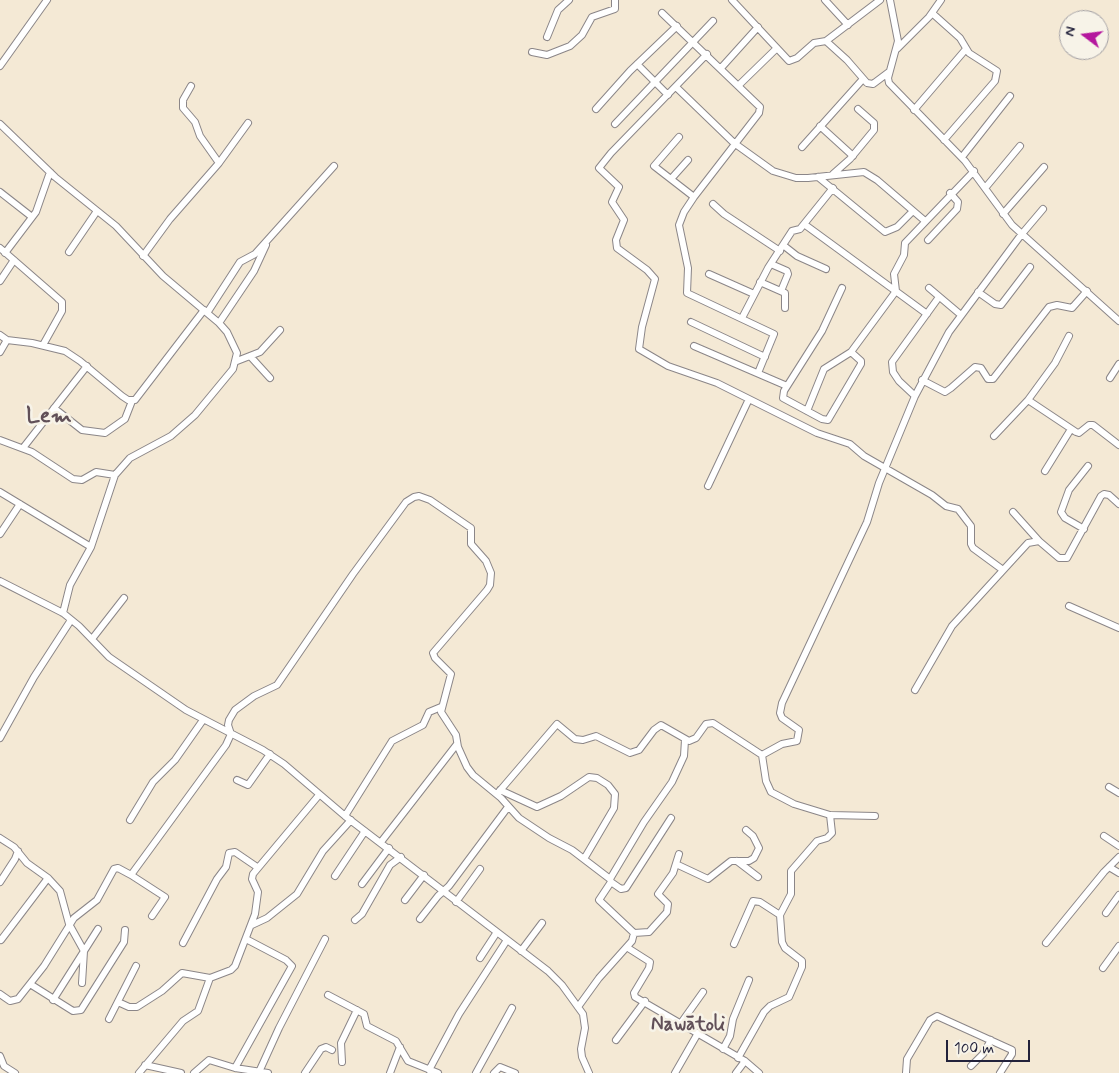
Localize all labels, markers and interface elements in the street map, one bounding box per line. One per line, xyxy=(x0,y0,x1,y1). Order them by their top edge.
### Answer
north arrow xyxy=(1059,10,1109,60)
text: N xyxy=(1061,25,1080,38)
district label: Lem xyxy=(26,404,72,430)
district label: Nawātoli xyxy=(651,1015,725,1037)
scale bar xyxy=(949,1030,1033,1062)
text: 100 m xyxy=(954,1039,994,1059)

